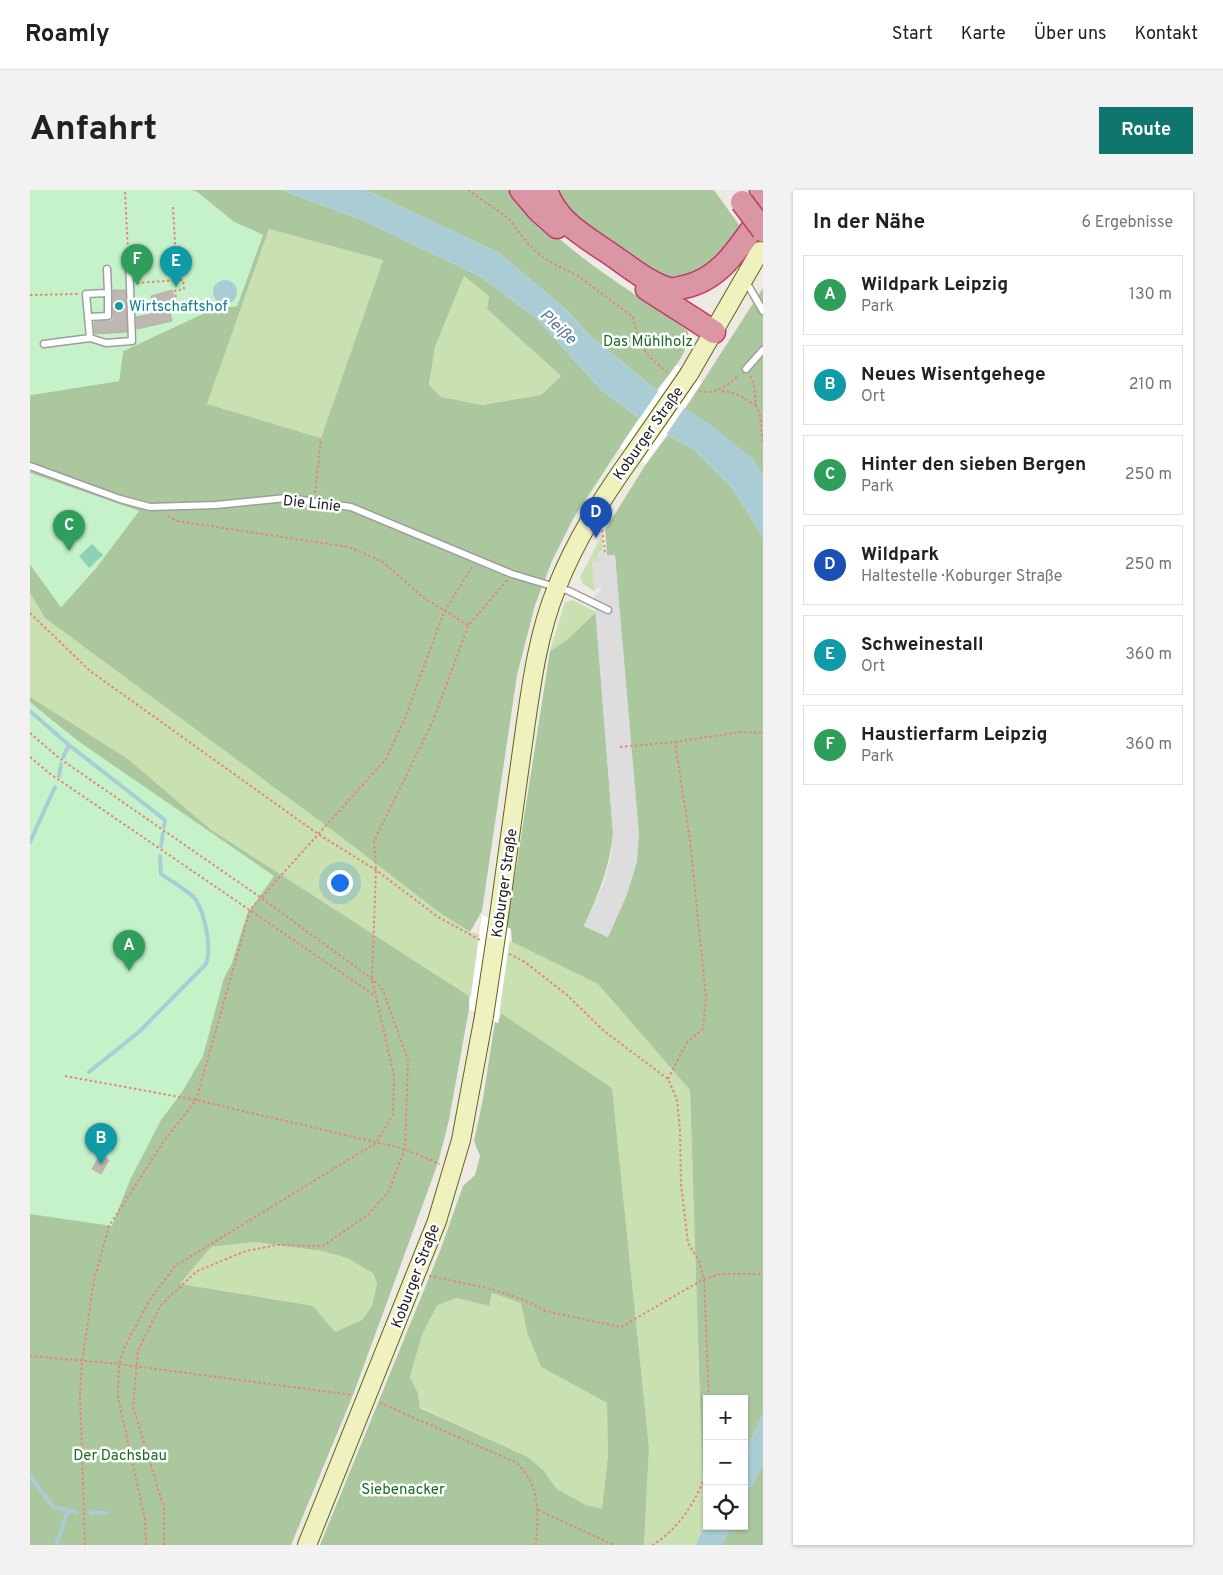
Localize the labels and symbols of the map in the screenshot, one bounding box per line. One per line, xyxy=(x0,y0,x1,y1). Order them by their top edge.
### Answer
pin: F xyxy=(121,244,153,285)
pin: E xyxy=(160,246,192,287)
place label: Wirtschaftshof xyxy=(129,298,227,317)
marker: Wirtschaftshof xyxy=(113,300,125,312)
water label: Pleiße xyxy=(535,306,581,350)
park label: Das Mühlholz xyxy=(603,333,693,352)
street label: Koburger Straße xyxy=(610,383,689,484)
street label: Die Linie xyxy=(282,492,342,517)
pin: D xyxy=(580,497,612,538)
pin: C xyxy=(53,510,85,551)
street label: Koburger Straße xyxy=(488,827,523,939)
your location xyxy=(327,870,353,896)
pin: A xyxy=(113,930,145,971)
pin: B xyxy=(85,1123,117,1164)
street label: Koburger Straße xyxy=(388,1222,445,1331)
park label: Der Dachsbau xyxy=(73,1447,167,1466)
park label: Siebenacker xyxy=(361,1481,445,1500)

